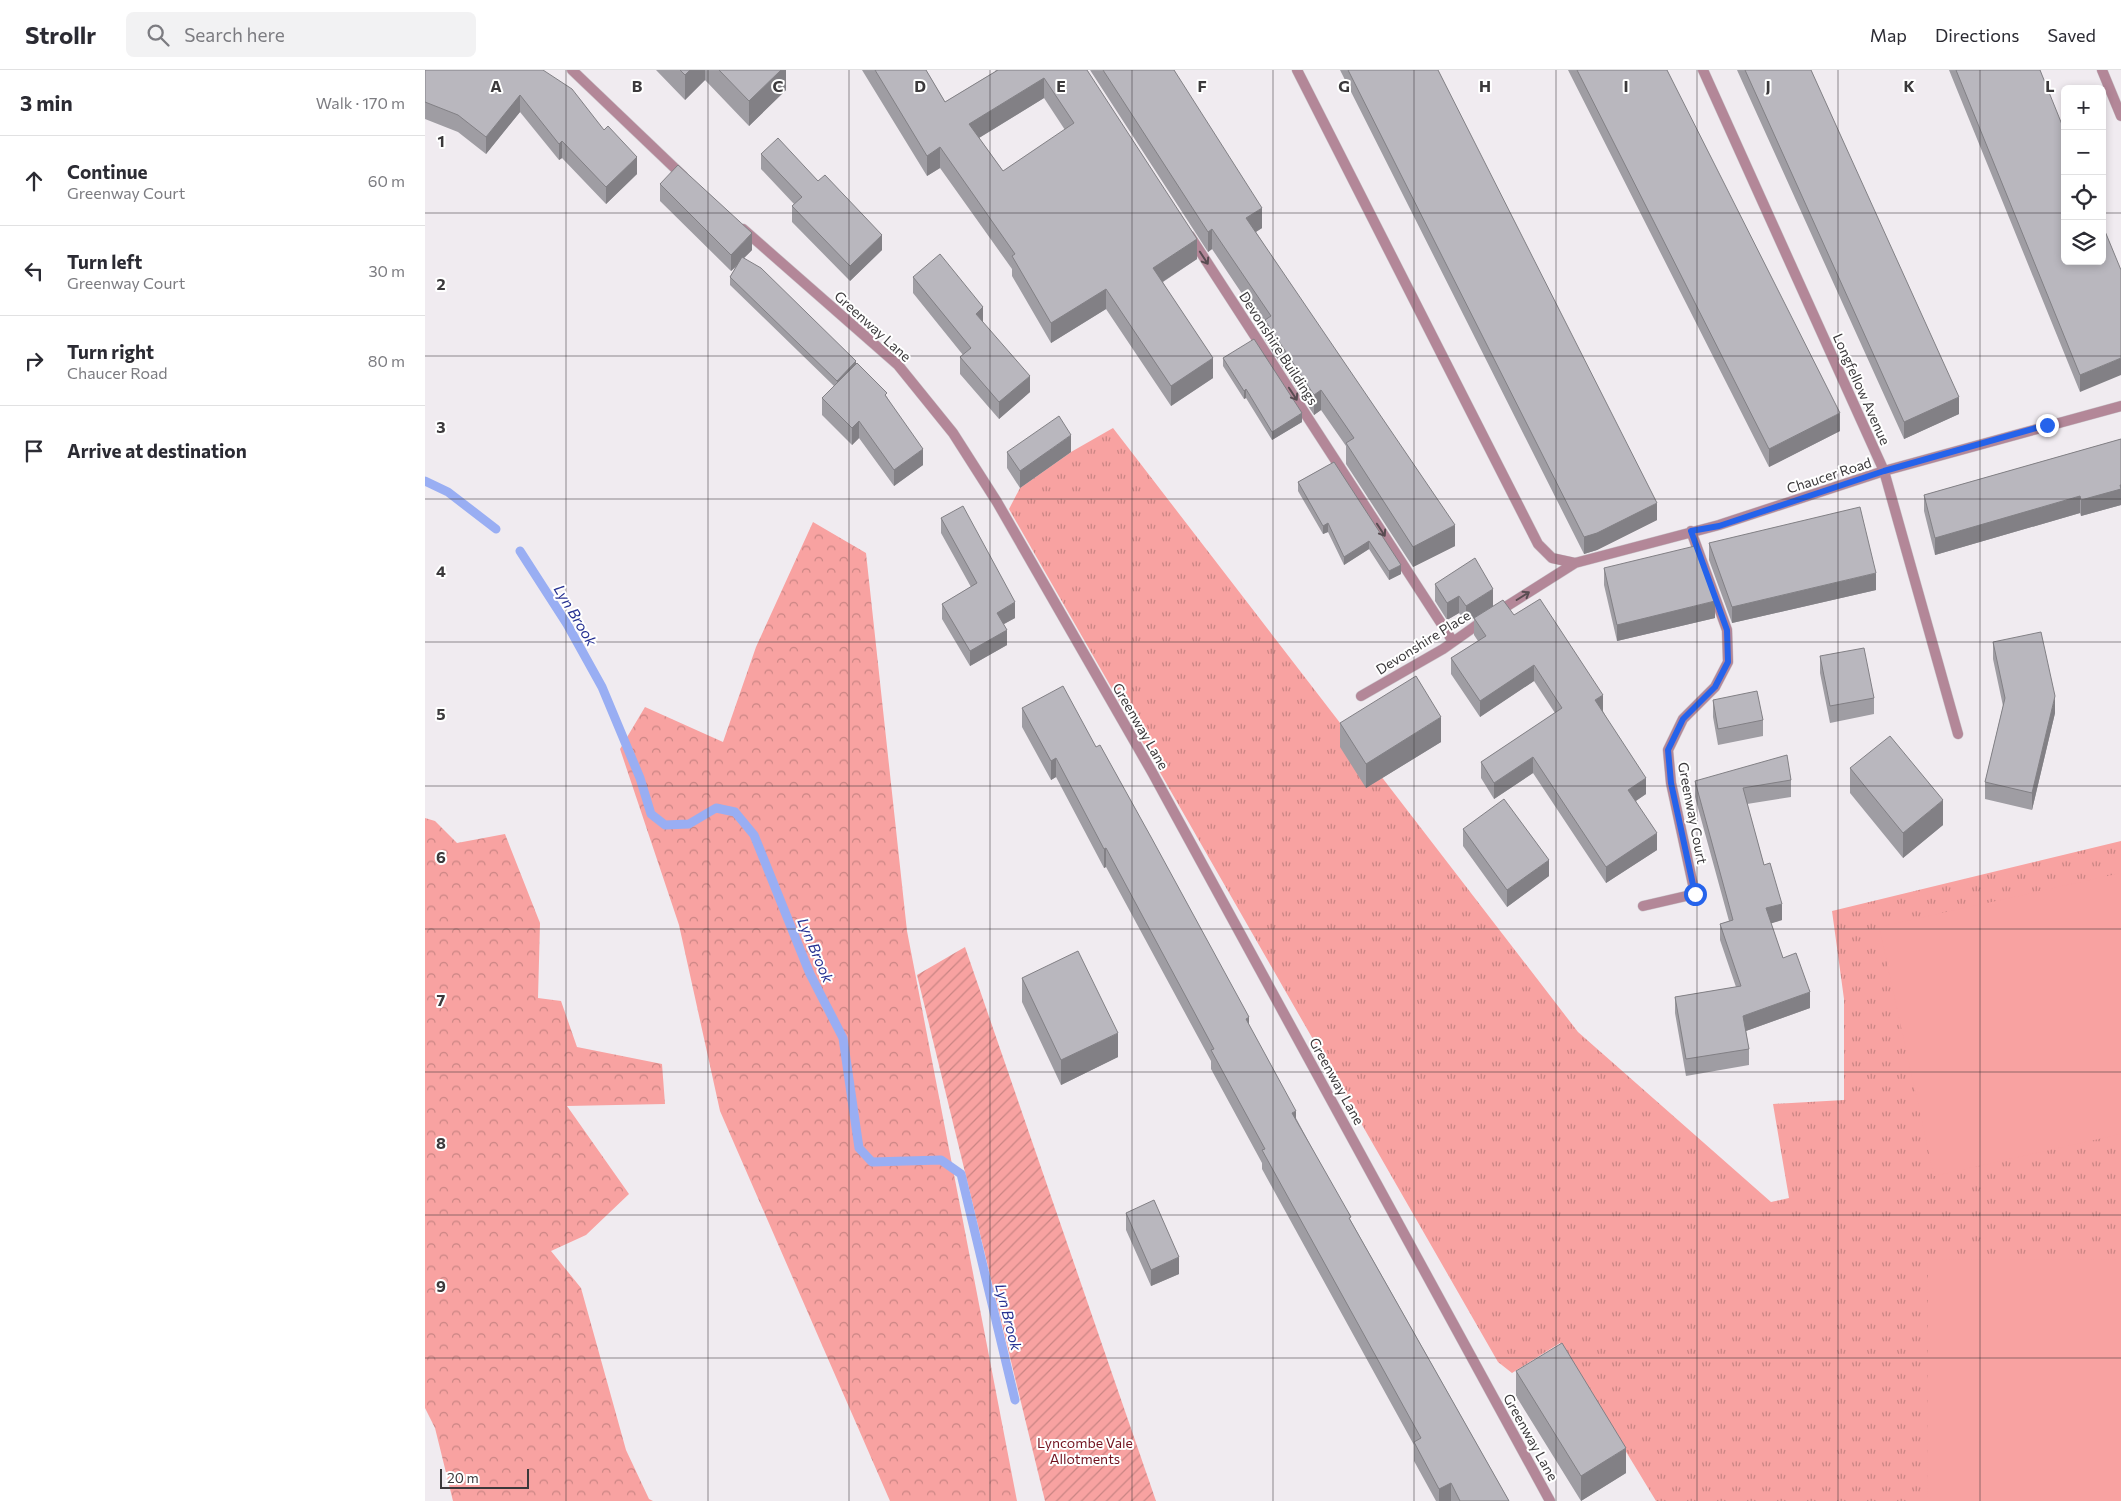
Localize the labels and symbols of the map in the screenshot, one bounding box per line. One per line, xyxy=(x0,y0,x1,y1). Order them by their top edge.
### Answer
text: A xyxy=(490,76,502,95)
text: B xyxy=(632,76,643,95)
text: C xyxy=(773,76,784,95)
text: D xyxy=(914,76,926,95)
text: E xyxy=(1056,76,1066,95)
text: F xyxy=(1197,76,1207,95)
text: G xyxy=(1338,76,1350,95)
text: H xyxy=(1479,76,1491,95)
text: I xyxy=(1623,76,1629,95)
text: J xyxy=(1765,76,1771,95)
text: K xyxy=(1903,76,1915,95)
text: L xyxy=(2045,76,2055,95)
text: 1 xyxy=(437,131,445,150)
one-way arrow xyxy=(1199,250,1209,264)
text: 2 xyxy=(436,274,446,293)
street label: Greenway Lane xyxy=(831,287,915,365)
street label: Devonshire Buildings xyxy=(1236,288,1322,408)
street label: Longfellow Avenue xyxy=(1830,331,1894,447)
one-way arrow xyxy=(1287,387,1298,401)
route end xyxy=(2036,414,2059,437)
text: 3 xyxy=(436,417,446,436)
street label: Chaucer Road xyxy=(1785,453,1873,497)
one-way arrow xyxy=(1376,523,1386,537)
text: 4 xyxy=(436,561,446,580)
water label: Lyn Brook xyxy=(551,581,602,650)
one-way arrow xyxy=(1516,590,1530,600)
street label: Devonshire Place xyxy=(1373,606,1473,678)
street label: Greenway Lane xyxy=(1109,680,1173,772)
text: 5 xyxy=(436,704,446,723)
street label: Greenway Court xyxy=(1675,761,1711,866)
text: 6 xyxy=(436,847,446,866)
route start xyxy=(1684,883,1707,906)
water label: Lyn Brook xyxy=(794,915,838,986)
text: 7 xyxy=(437,990,446,1009)
street label: Greenway Lane xyxy=(1306,1034,1368,1128)
text: 8 xyxy=(436,1133,446,1152)
text: 9 xyxy=(436,1276,446,1295)
water label: Lyn Brook xyxy=(992,1282,1026,1353)
street label: Greenway Lane xyxy=(1500,1390,1562,1484)
park label: Lyncombe Vale Allotments xyxy=(1037,1434,1133,1467)
scale bar xyxy=(440,1466,529,1489)

